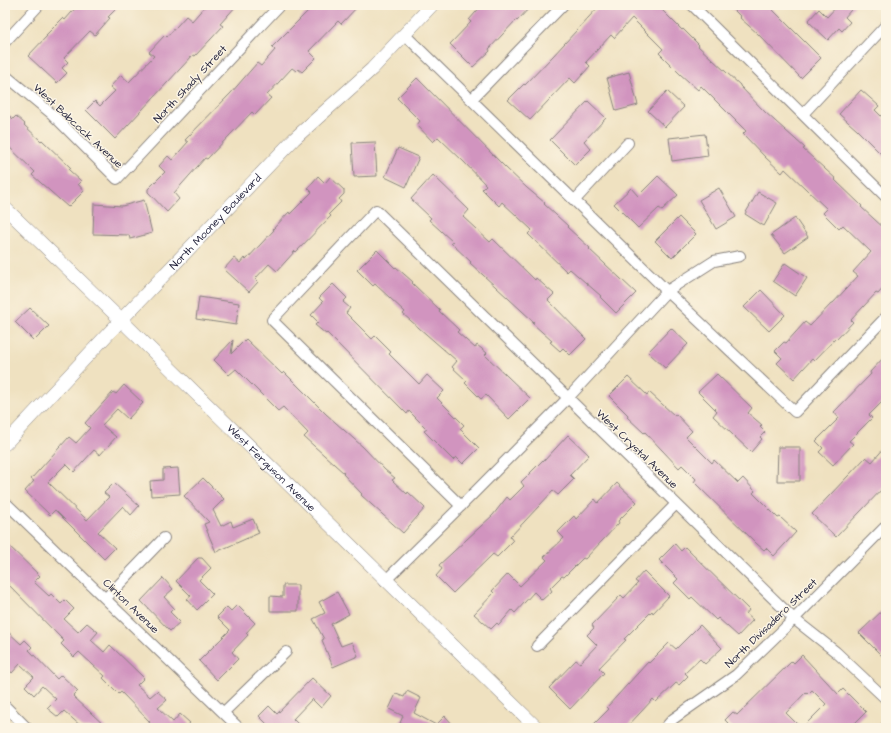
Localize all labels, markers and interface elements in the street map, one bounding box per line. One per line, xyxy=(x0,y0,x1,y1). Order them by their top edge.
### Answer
street label: North Shady Street xyxy=(150,41,231,127)
street label: West Babcock Avenue xyxy=(30,81,126,172)
street label: North Mooney Boulevard xyxy=(166,170,265,273)
street label: West Crystal Avenue xyxy=(592,406,681,493)
street label: West Ferguson Avenue xyxy=(224,421,319,515)
street label: Clinton Avenue xyxy=(100,575,162,637)
street label: North Divisadero Street xyxy=(722,575,821,671)

